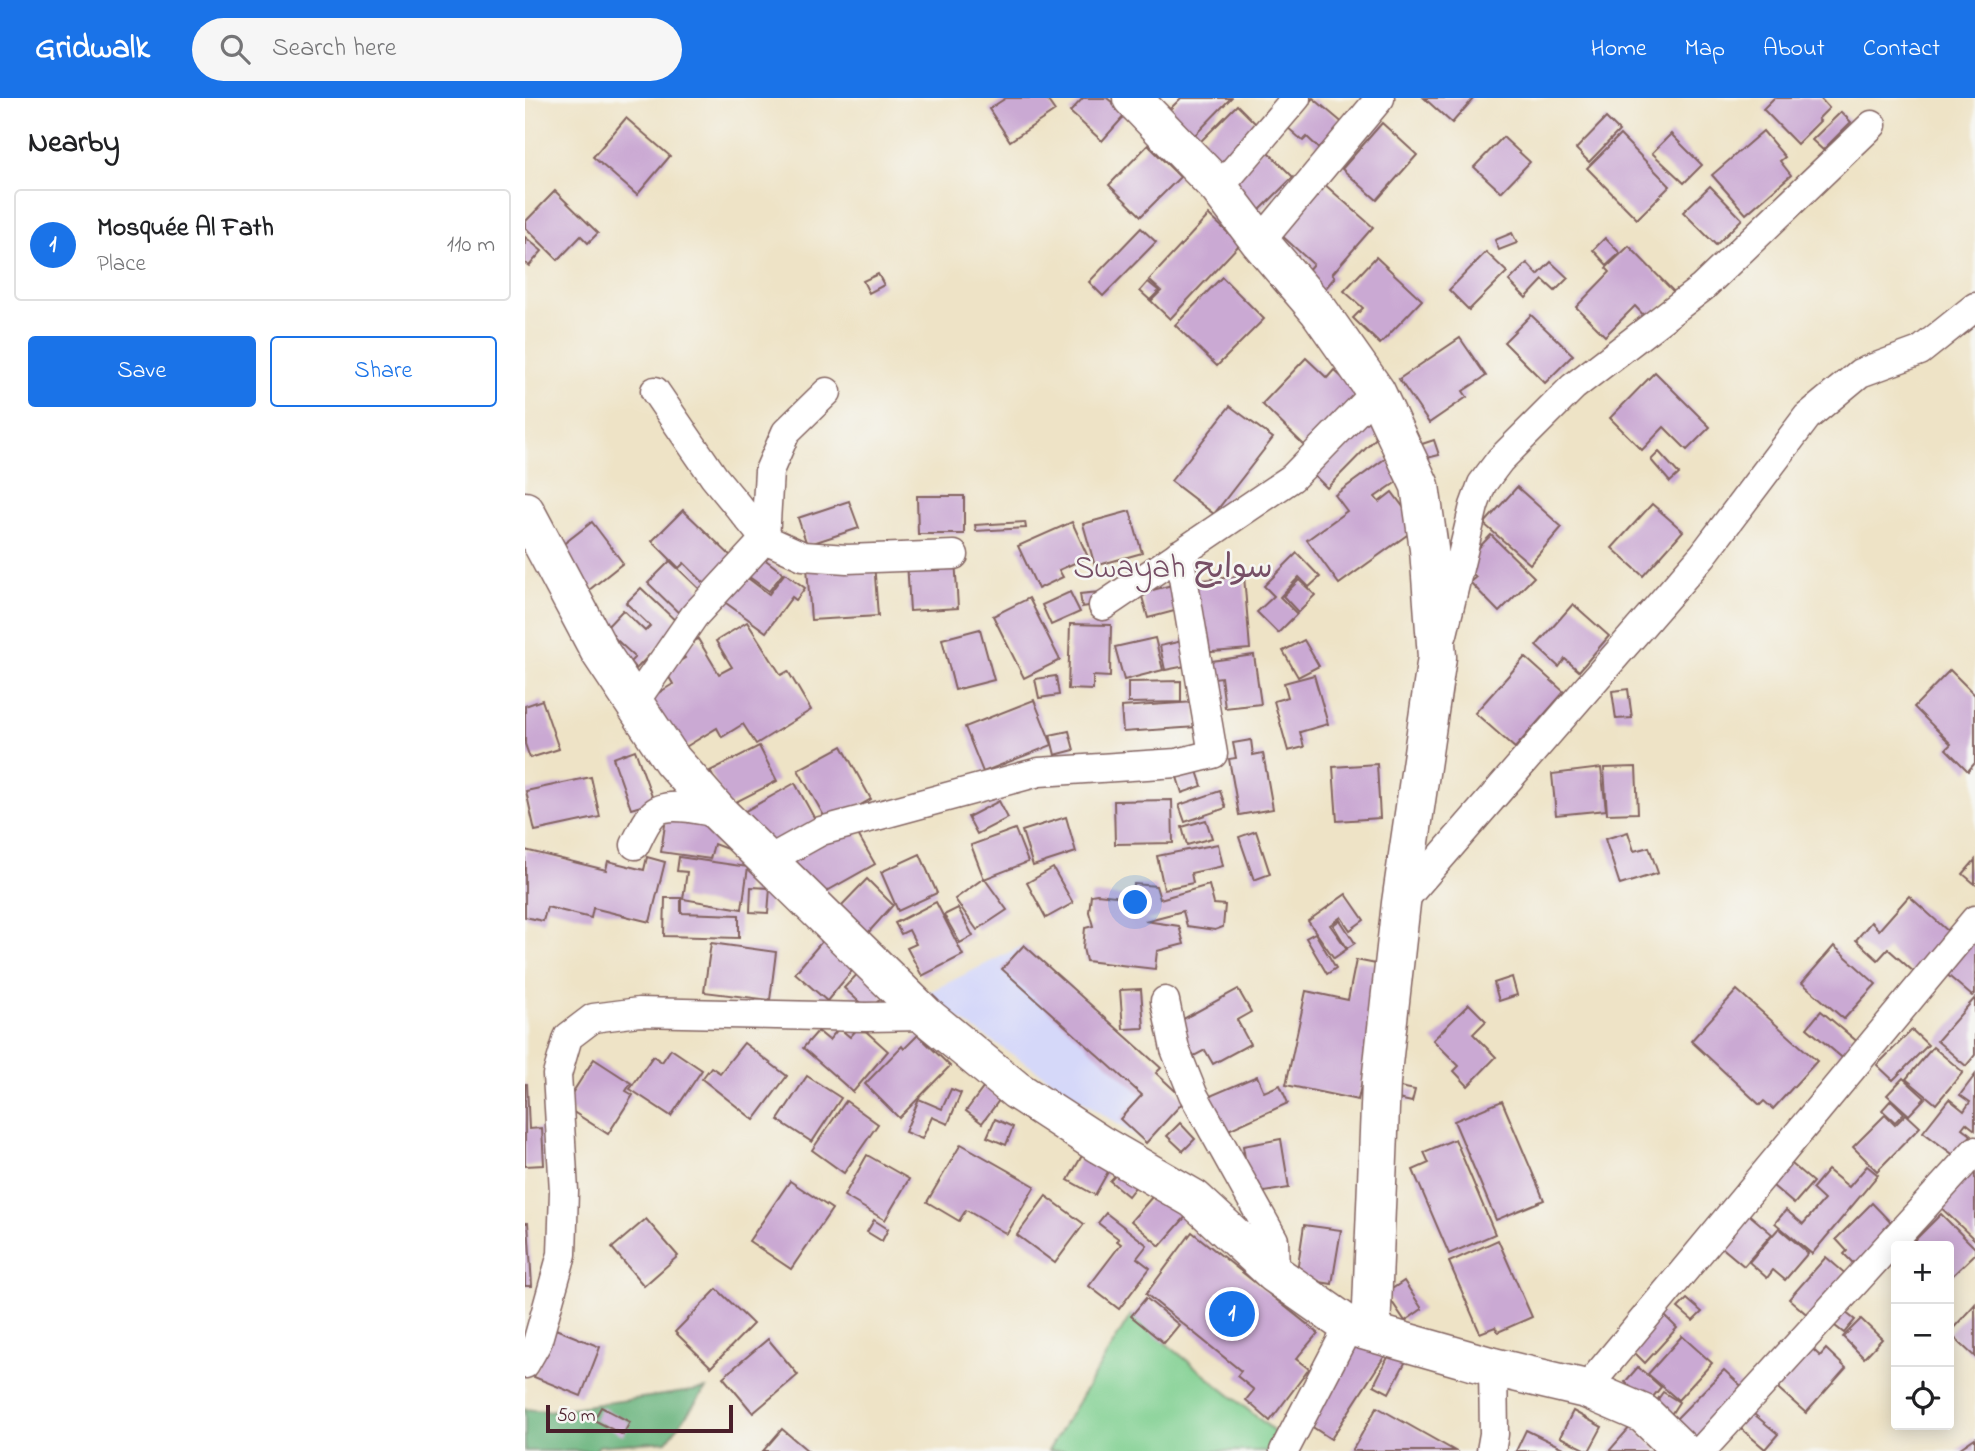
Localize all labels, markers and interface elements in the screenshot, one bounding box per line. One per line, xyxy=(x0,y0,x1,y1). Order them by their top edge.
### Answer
search box xyxy=(192,18,682,81)
text: Gridwalk xyxy=(35,25,150,73)
icon: search xyxy=(216,30,254,68)
text: Search here xyxy=(272,30,396,68)
text: Home xyxy=(1591,32,1647,67)
text: Map xyxy=(1685,32,1725,67)
text: About xyxy=(1763,32,1825,67)
text: Contact xyxy=(1863,32,1940,67)
text: Nearby xyxy=(28,122,120,166)
text: Mosquée Al Fath xyxy=(97,210,274,248)
text: 1 xyxy=(49,229,57,262)
text: 110 m xyxy=(447,229,495,262)
text: Place xyxy=(97,248,146,281)
button: Save xyxy=(28,336,256,407)
button: Share xyxy=(270,336,497,407)
district label: Swayah سوايح xyxy=(1073,545,1273,593)
your location xyxy=(1118,885,1152,919)
map controls xyxy=(1891,1241,1954,1430)
button: + xyxy=(1891,1241,1954,1304)
pin: 1 xyxy=(1209,1288,1255,1340)
button: − xyxy=(1891,1304,1954,1367)
button: locate xyxy=(1891,1367,1954,1430)
scale bar xyxy=(546,1402,733,1434)
text: 50 m xyxy=(557,1403,596,1430)

